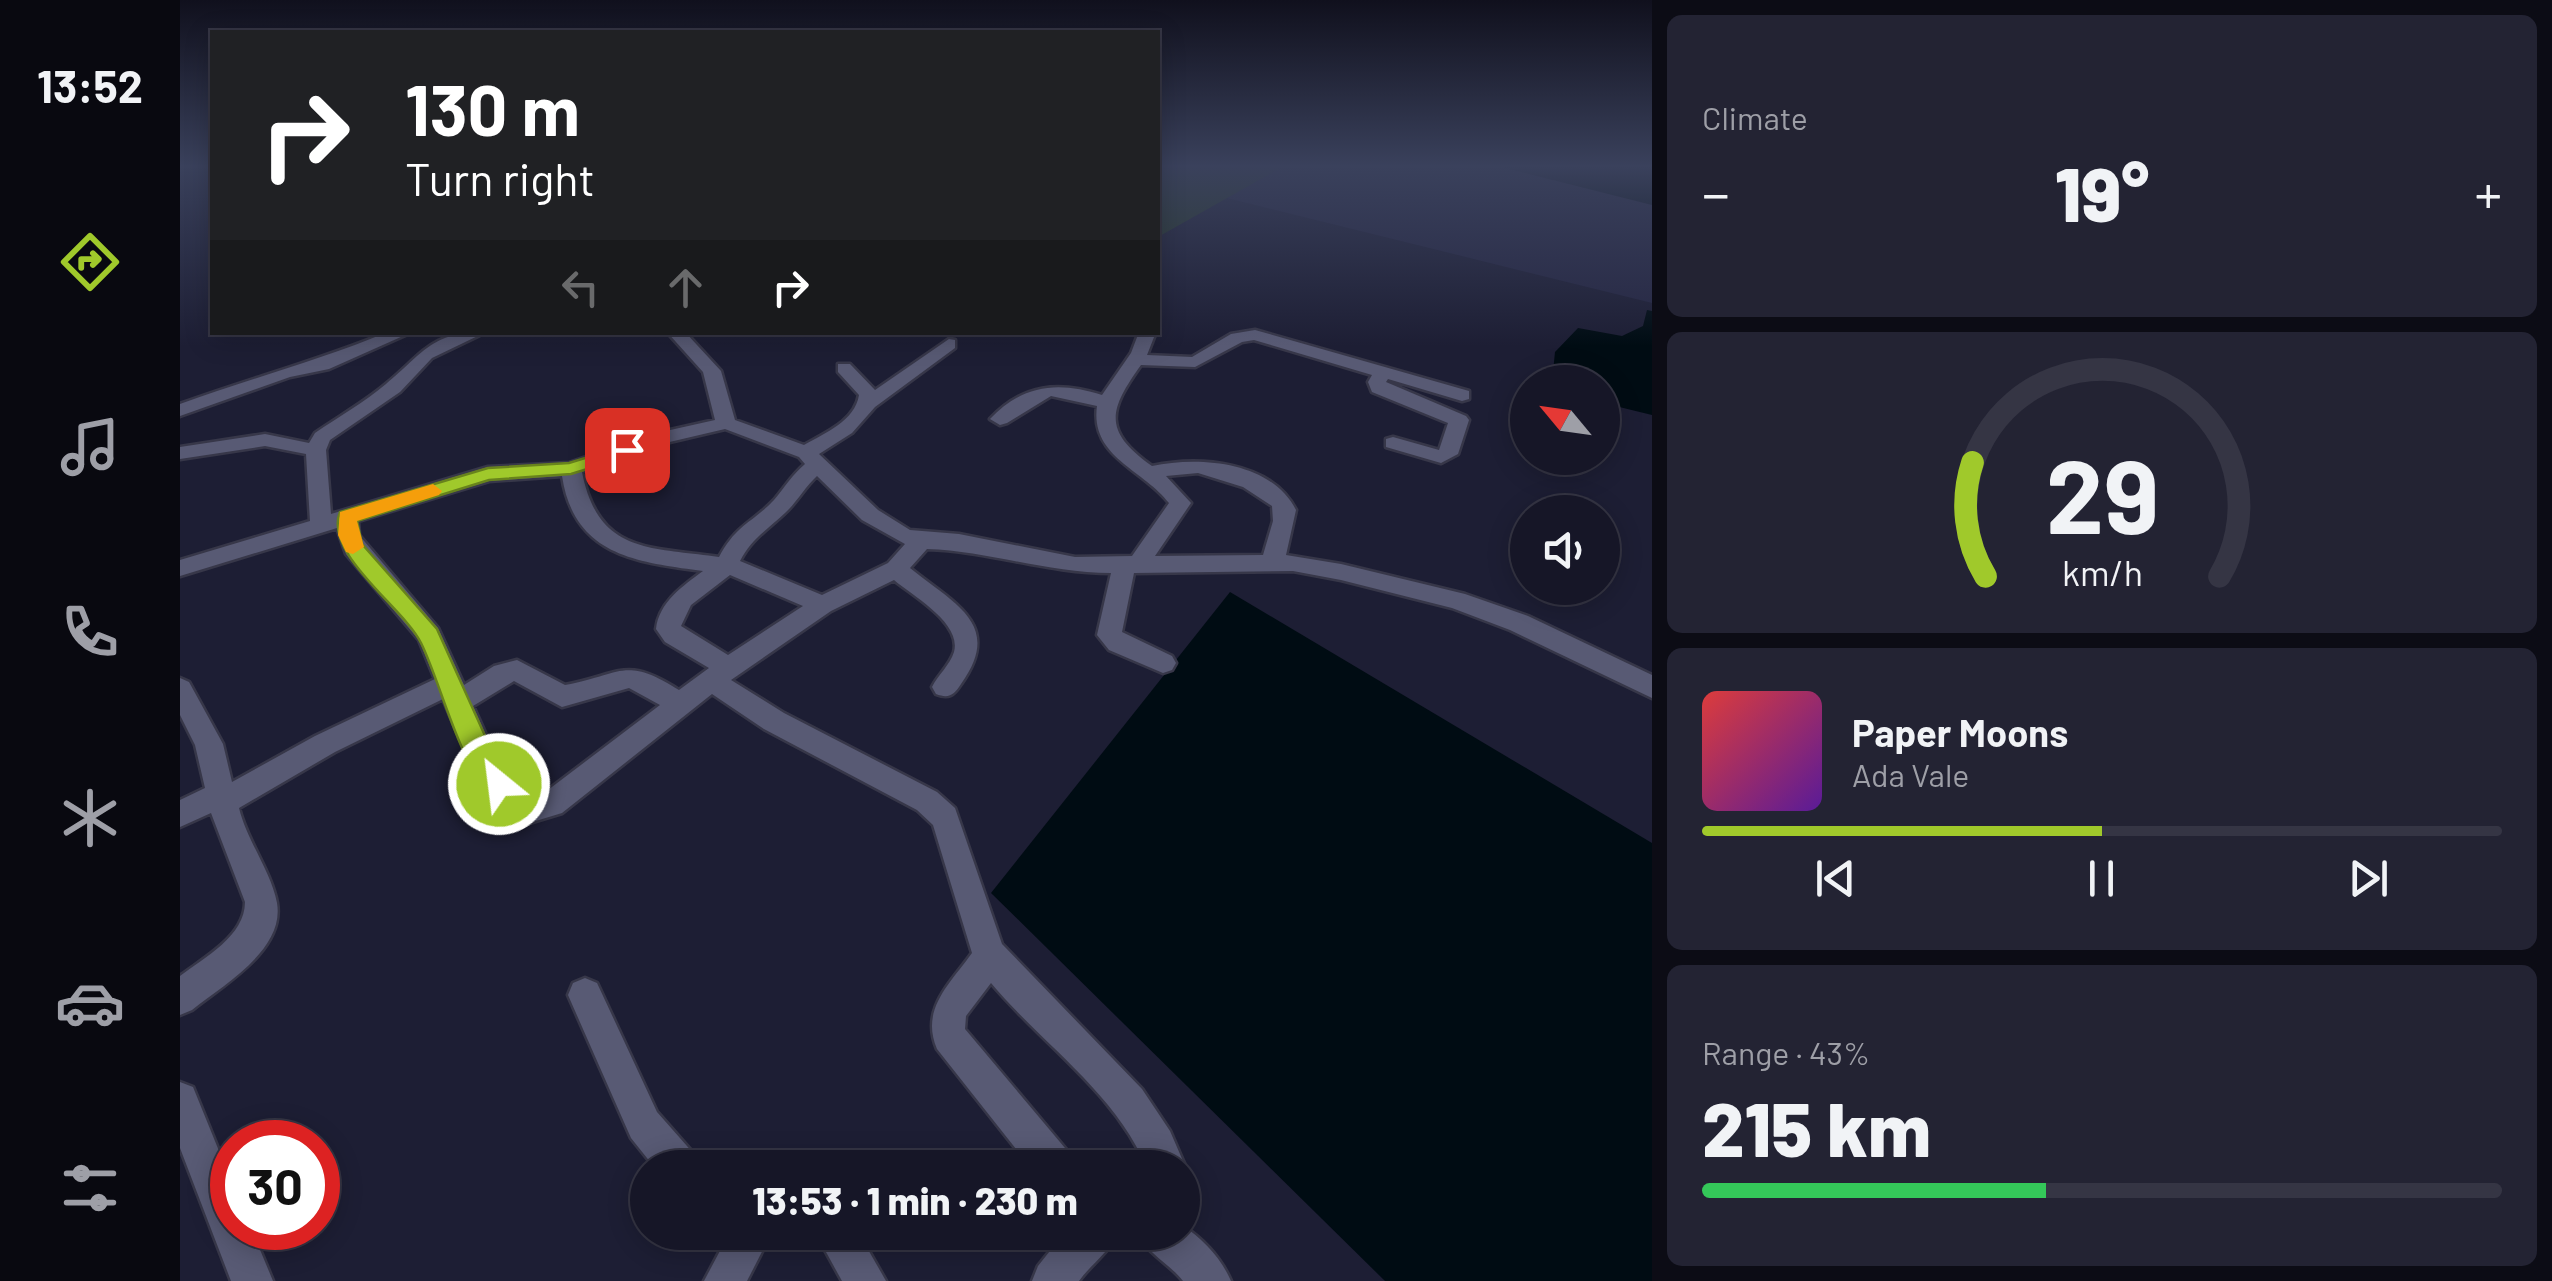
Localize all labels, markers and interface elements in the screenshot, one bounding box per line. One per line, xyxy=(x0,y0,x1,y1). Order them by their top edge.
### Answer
text: 13:52 xyxy=(37,58,143,112)
text: 130 m xyxy=(405,66,580,150)
icon: right xyxy=(240,70,370,200)
text: Climate xyxy=(1702,98,1808,136)
text: 19° xyxy=(2055,147,2149,237)
text: Turn right xyxy=(405,151,595,205)
text: − xyxy=(1702,159,1730,225)
text: + xyxy=(2474,159,2502,225)
icon: directions xyxy=(55,227,125,297)
icon: left xyxy=(553,260,608,315)
icon: ahead xyxy=(658,260,713,315)
icon: right xyxy=(763,260,818,315)
north arrow xyxy=(1510,365,1620,475)
map controls xyxy=(1510,365,1620,605)
pin xyxy=(585,408,670,493)
icon: music xyxy=(55,412,125,482)
icon: arrive xyxy=(600,423,655,478)
text: 29 xyxy=(2045,430,2159,555)
button: sound xyxy=(1510,495,1620,605)
text: km/h xyxy=(2062,550,2142,593)
icon: phone xyxy=(55,597,125,667)
text: Paper Moons xyxy=(1852,709,2068,755)
position arrow xyxy=(447,732,551,836)
text: Ada Vale xyxy=(1852,755,1969,793)
icon: climate xyxy=(55,783,125,853)
icon: previous xyxy=(1808,851,1863,906)
icon: pause xyxy=(2074,851,2129,906)
icon: next xyxy=(2341,851,2396,906)
icon: car xyxy=(55,968,125,1038)
text: Range · 43% xyxy=(1702,1033,1870,1071)
text: 215 km xyxy=(1702,1082,1931,1172)
speed limit sign: 30 xyxy=(210,1120,340,1250)
icon: filters xyxy=(55,1153,125,1223)
text: 13:53 · 1 min · 230 m xyxy=(752,1177,1078,1223)

